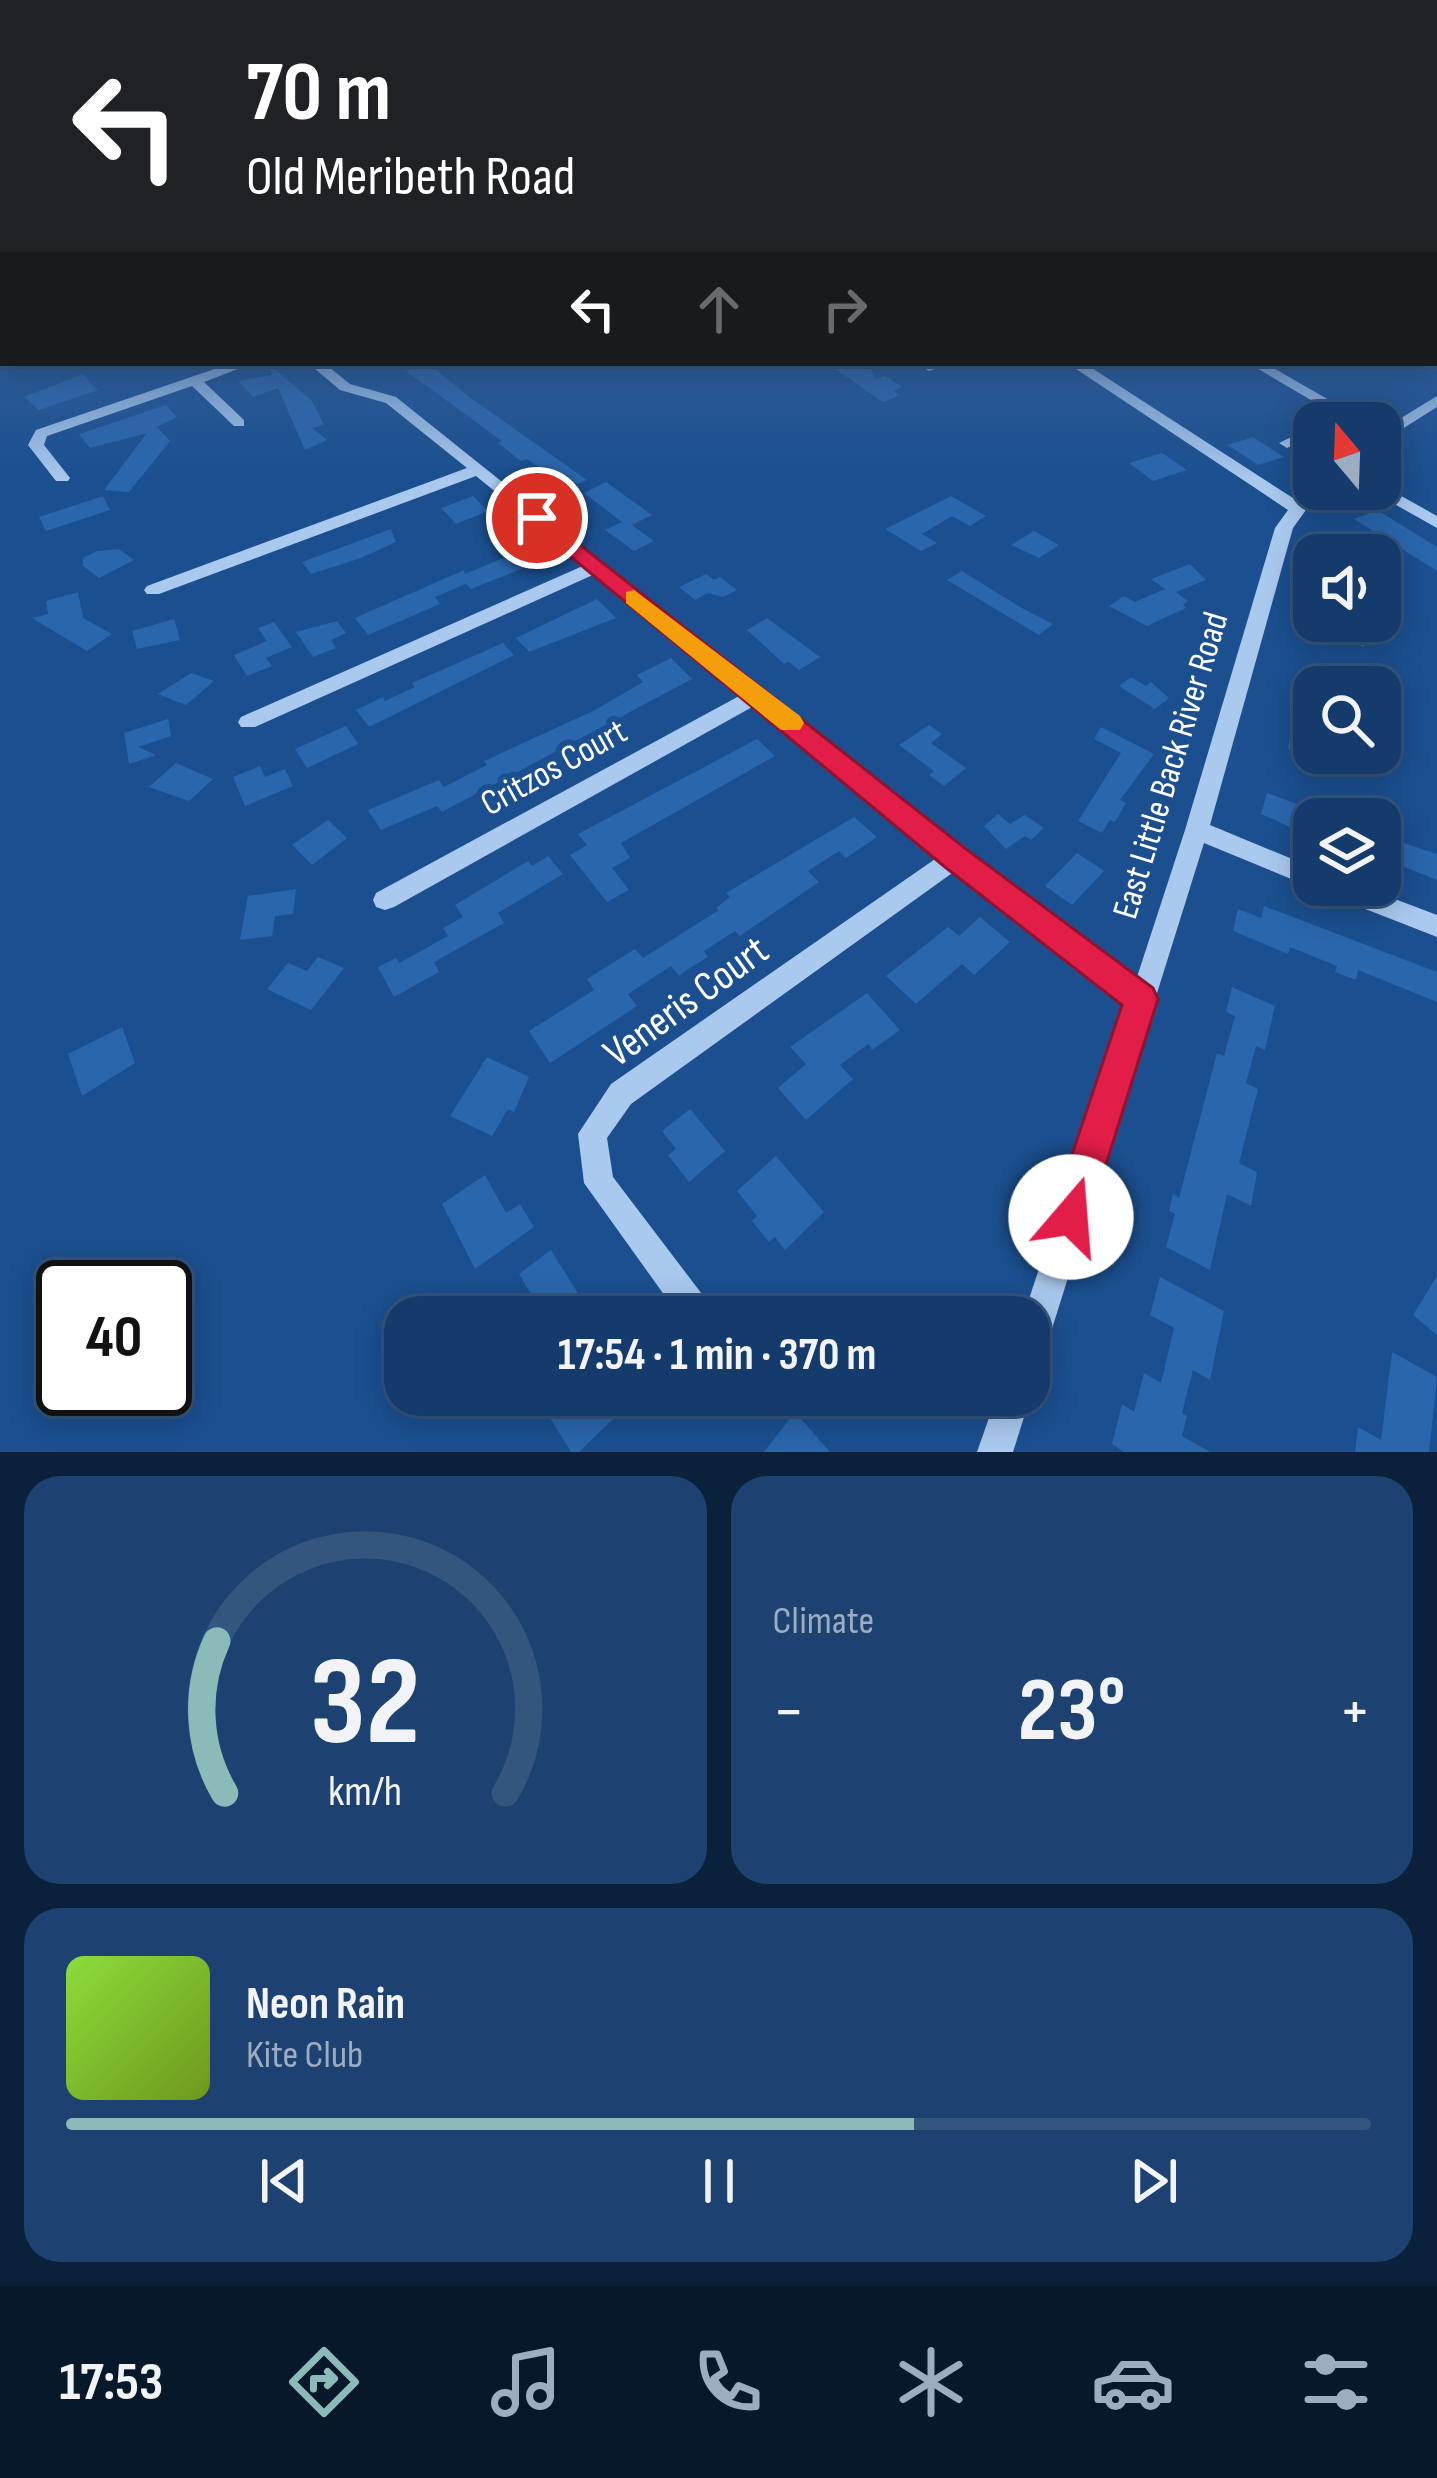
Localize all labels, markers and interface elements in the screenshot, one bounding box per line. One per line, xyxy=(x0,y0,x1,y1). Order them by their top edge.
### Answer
text: 70 m xyxy=(246,43,391,144)
icon: left xyxy=(48,48,204,204)
text: Old Meribeth Road xyxy=(246,145,575,210)
icon: left xyxy=(560,276,626,342)
icon: ahead xyxy=(686,276,752,342)
icon: right xyxy=(812,276,878,342)
north arrow xyxy=(1293,402,1401,510)
map controls xyxy=(1293,402,1401,906)
pin xyxy=(486,467,588,569)
icon: arrive xyxy=(504,485,570,551)
button: sound xyxy=(1293,534,1401,642)
street label: East Little Back River Road xyxy=(1104,607,1238,924)
button: search xyxy=(1293,666,1401,774)
street label: Critzos Court xyxy=(474,710,635,826)
button: layers xyxy=(1293,798,1401,906)
street label: Veneris Court xyxy=(594,925,779,1079)
position arrow xyxy=(1008,1154,1134,1280)
speed limit sign: 40 xyxy=(36,1260,192,1416)
text: 17:54 · 1 min · 370 m xyxy=(558,1328,876,1383)
text: Climate xyxy=(773,1598,874,1645)
text: 32 xyxy=(310,1630,421,1779)
text: 23° xyxy=(1018,1658,1126,1766)
text: − xyxy=(773,1673,805,1752)
text: + xyxy=(1339,1673,1371,1752)
text: km/h xyxy=(328,1766,402,1818)
text: Neon Rain xyxy=(246,1977,405,2032)
text: Kite Club xyxy=(246,2032,363,2079)
icon: previous xyxy=(251,2148,317,2214)
icon: pause xyxy=(686,2148,752,2214)
icon: next xyxy=(1121,2148,1187,2214)
icon: directions xyxy=(282,2340,366,2424)
icon: music xyxy=(484,2340,568,2424)
icon: phone xyxy=(686,2340,770,2424)
icon: climate xyxy=(889,2340,973,2424)
icon: car xyxy=(1091,2340,1175,2424)
icon: filters xyxy=(1294,2340,1378,2424)
text: 17:53 xyxy=(59,2350,163,2415)

